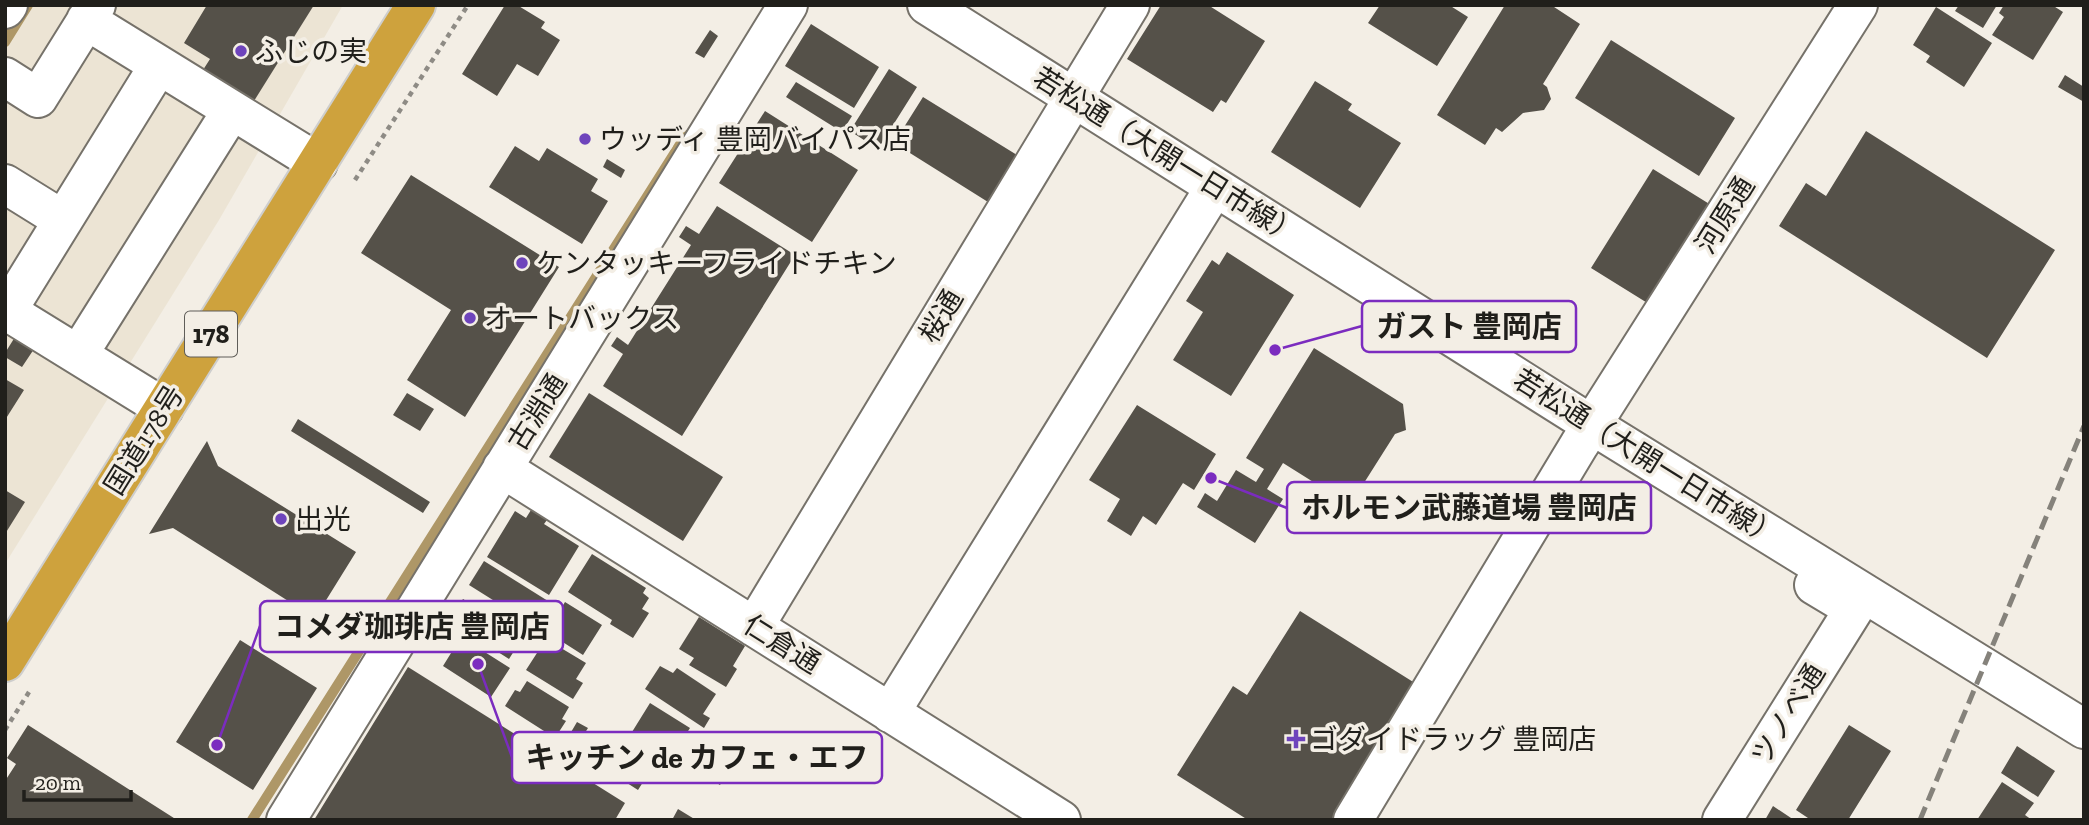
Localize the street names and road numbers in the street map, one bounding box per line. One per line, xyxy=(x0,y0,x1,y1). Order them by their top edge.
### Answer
street label: 若松通（大開一日市線） xyxy=(1028,60,1306,252)
street label: 河原通 xyxy=(1689,171,1761,259)
street label: 桜通 xyxy=(912,283,970,349)
road number: 178 xyxy=(185,312,237,356)
street label: 若松通（大開一日市線） xyxy=(1508,362,1786,554)
street label: 古淵通 xyxy=(501,368,573,456)
street label: 国道178号 xyxy=(98,379,190,501)
street label: 仁倉通 xyxy=(738,608,826,680)
street label: ツノベ通 xyxy=(1744,658,1832,770)

